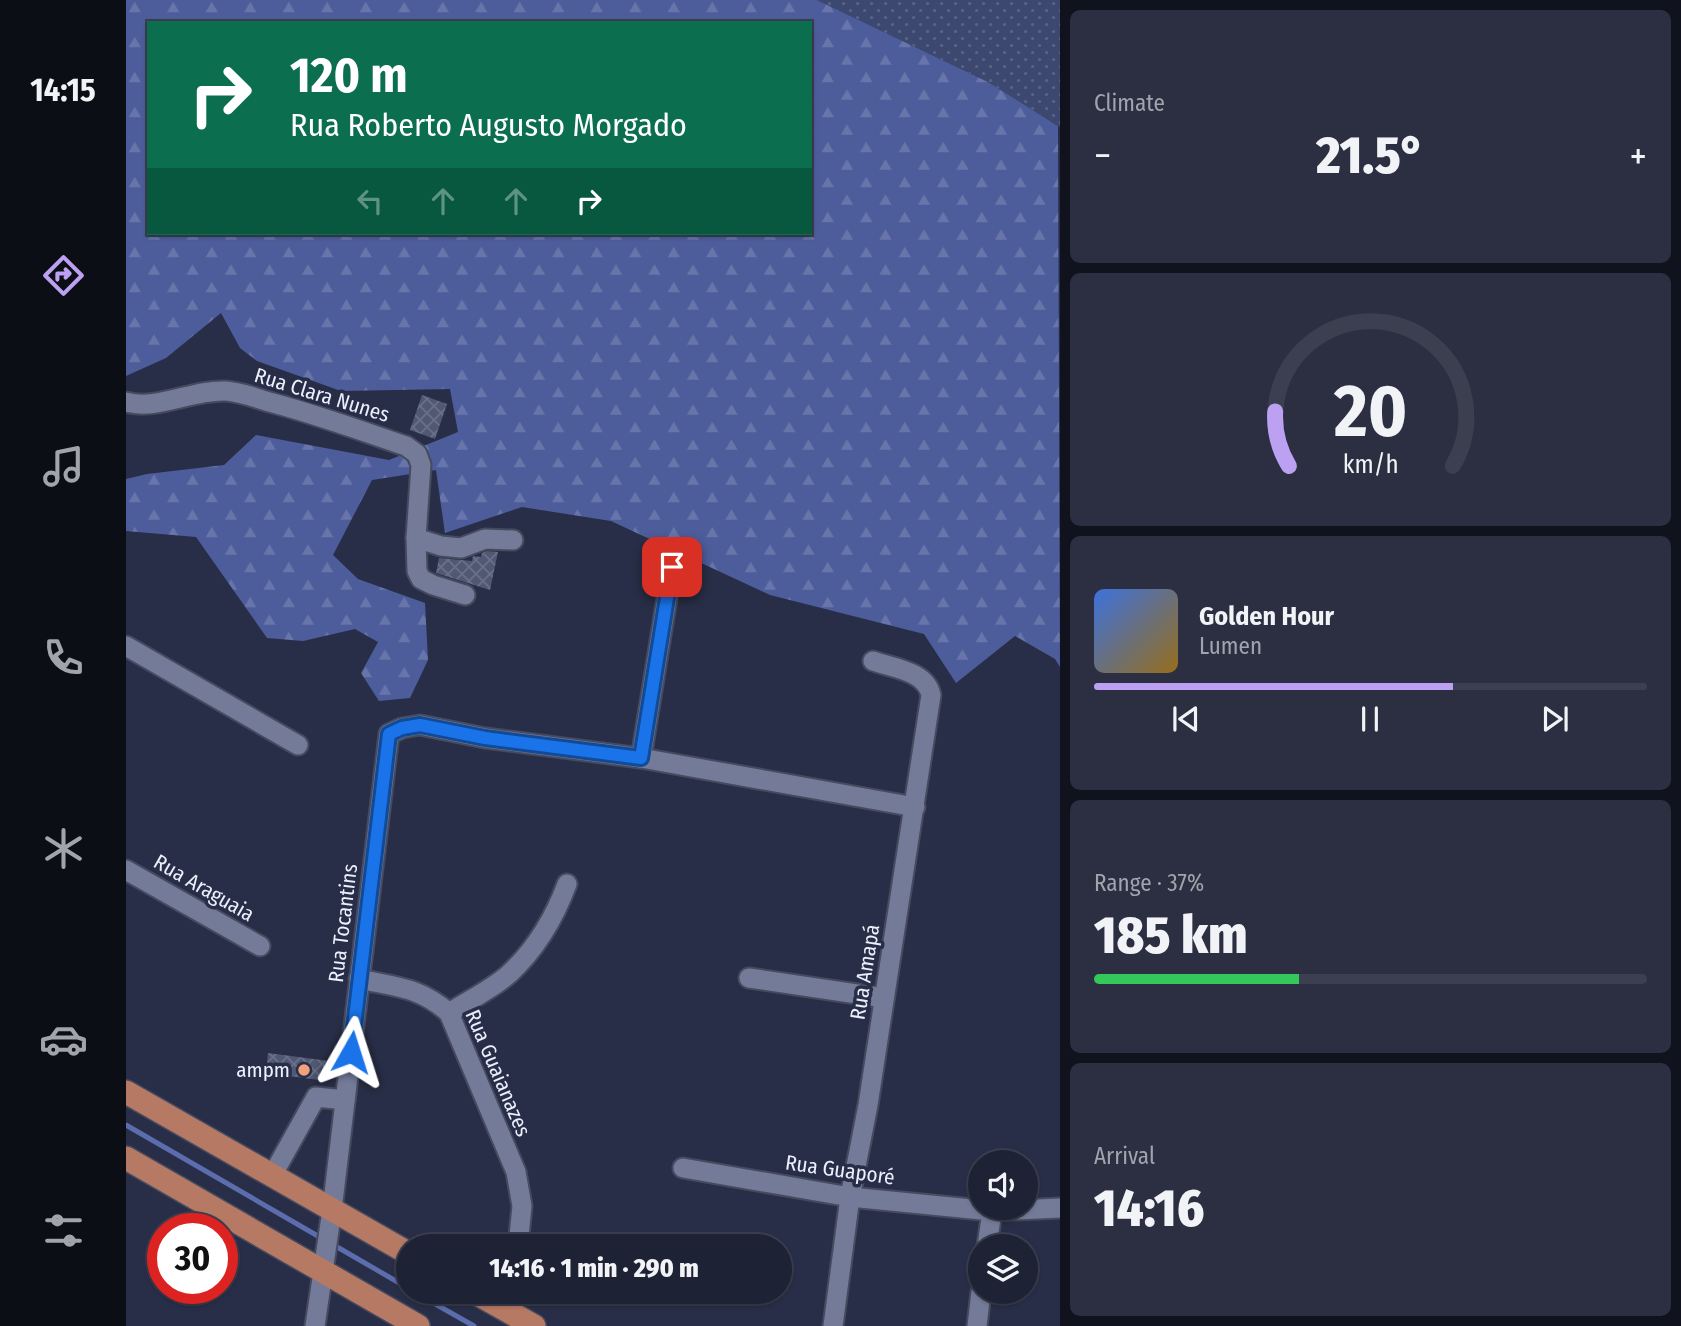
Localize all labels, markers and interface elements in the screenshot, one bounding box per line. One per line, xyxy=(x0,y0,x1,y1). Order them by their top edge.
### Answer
text: 120 m xyxy=(290,46,408,105)
icon: right xyxy=(175,49,266,140)
text: 14:15 xyxy=(30,71,96,109)
text: Climate xyxy=(1094,89,1165,117)
text: Rua Roberto Augusto Morgado xyxy=(290,106,687,144)
text: 21.5° xyxy=(1316,124,1425,187)
text: − xyxy=(1094,133,1111,179)
text: + xyxy=(1630,133,1647,179)
icon: left xyxy=(351,182,389,220)
icon: ahead xyxy=(424,182,462,220)
icon: ahead xyxy=(497,182,535,220)
icon: right xyxy=(570,182,608,220)
icon: directions xyxy=(39,251,88,300)
street label: Rua Clara Nunes xyxy=(251,362,393,428)
text: 20 xyxy=(1333,368,1407,455)
icon: music xyxy=(39,442,88,491)
text: km/h xyxy=(1343,450,1398,480)
pin xyxy=(642,537,702,597)
icon: arrive xyxy=(653,548,691,586)
text: Golden Hour xyxy=(1199,601,1334,632)
text: Lumen xyxy=(1199,632,1262,660)
icon: phone xyxy=(39,633,88,682)
icon: previous xyxy=(1167,700,1205,738)
icon: pause xyxy=(1351,700,1389,738)
icon: next xyxy=(1536,700,1574,738)
icon: climate xyxy=(39,824,88,873)
street label: Rua Araguaia xyxy=(149,849,259,927)
street label: Rua Tocantins xyxy=(323,862,363,984)
text: Range · 37% xyxy=(1094,869,1204,897)
text: 185 km xyxy=(1094,904,1248,967)
street label: Rua Amapá xyxy=(845,922,885,1022)
street label: Rua Guaianazes xyxy=(460,1006,536,1140)
icon: car xyxy=(39,1015,88,1064)
position arrow xyxy=(314,1015,388,1089)
place label: ampm xyxy=(236,1057,290,1083)
marker: ampm xyxy=(296,1062,312,1078)
text: Arrival xyxy=(1094,1142,1155,1170)
street label: Rua Guaporé xyxy=(784,1149,896,1191)
map controls xyxy=(968,1150,1038,1304)
button: sound xyxy=(968,1150,1038,1220)
text: 14:16 xyxy=(1094,1177,1204,1240)
icon: filters xyxy=(39,1206,88,1255)
speed limit sign: 30 xyxy=(147,1213,238,1304)
button: layers xyxy=(968,1234,1038,1304)
text: 14:16 · 1 min · 290 m xyxy=(489,1253,699,1284)

